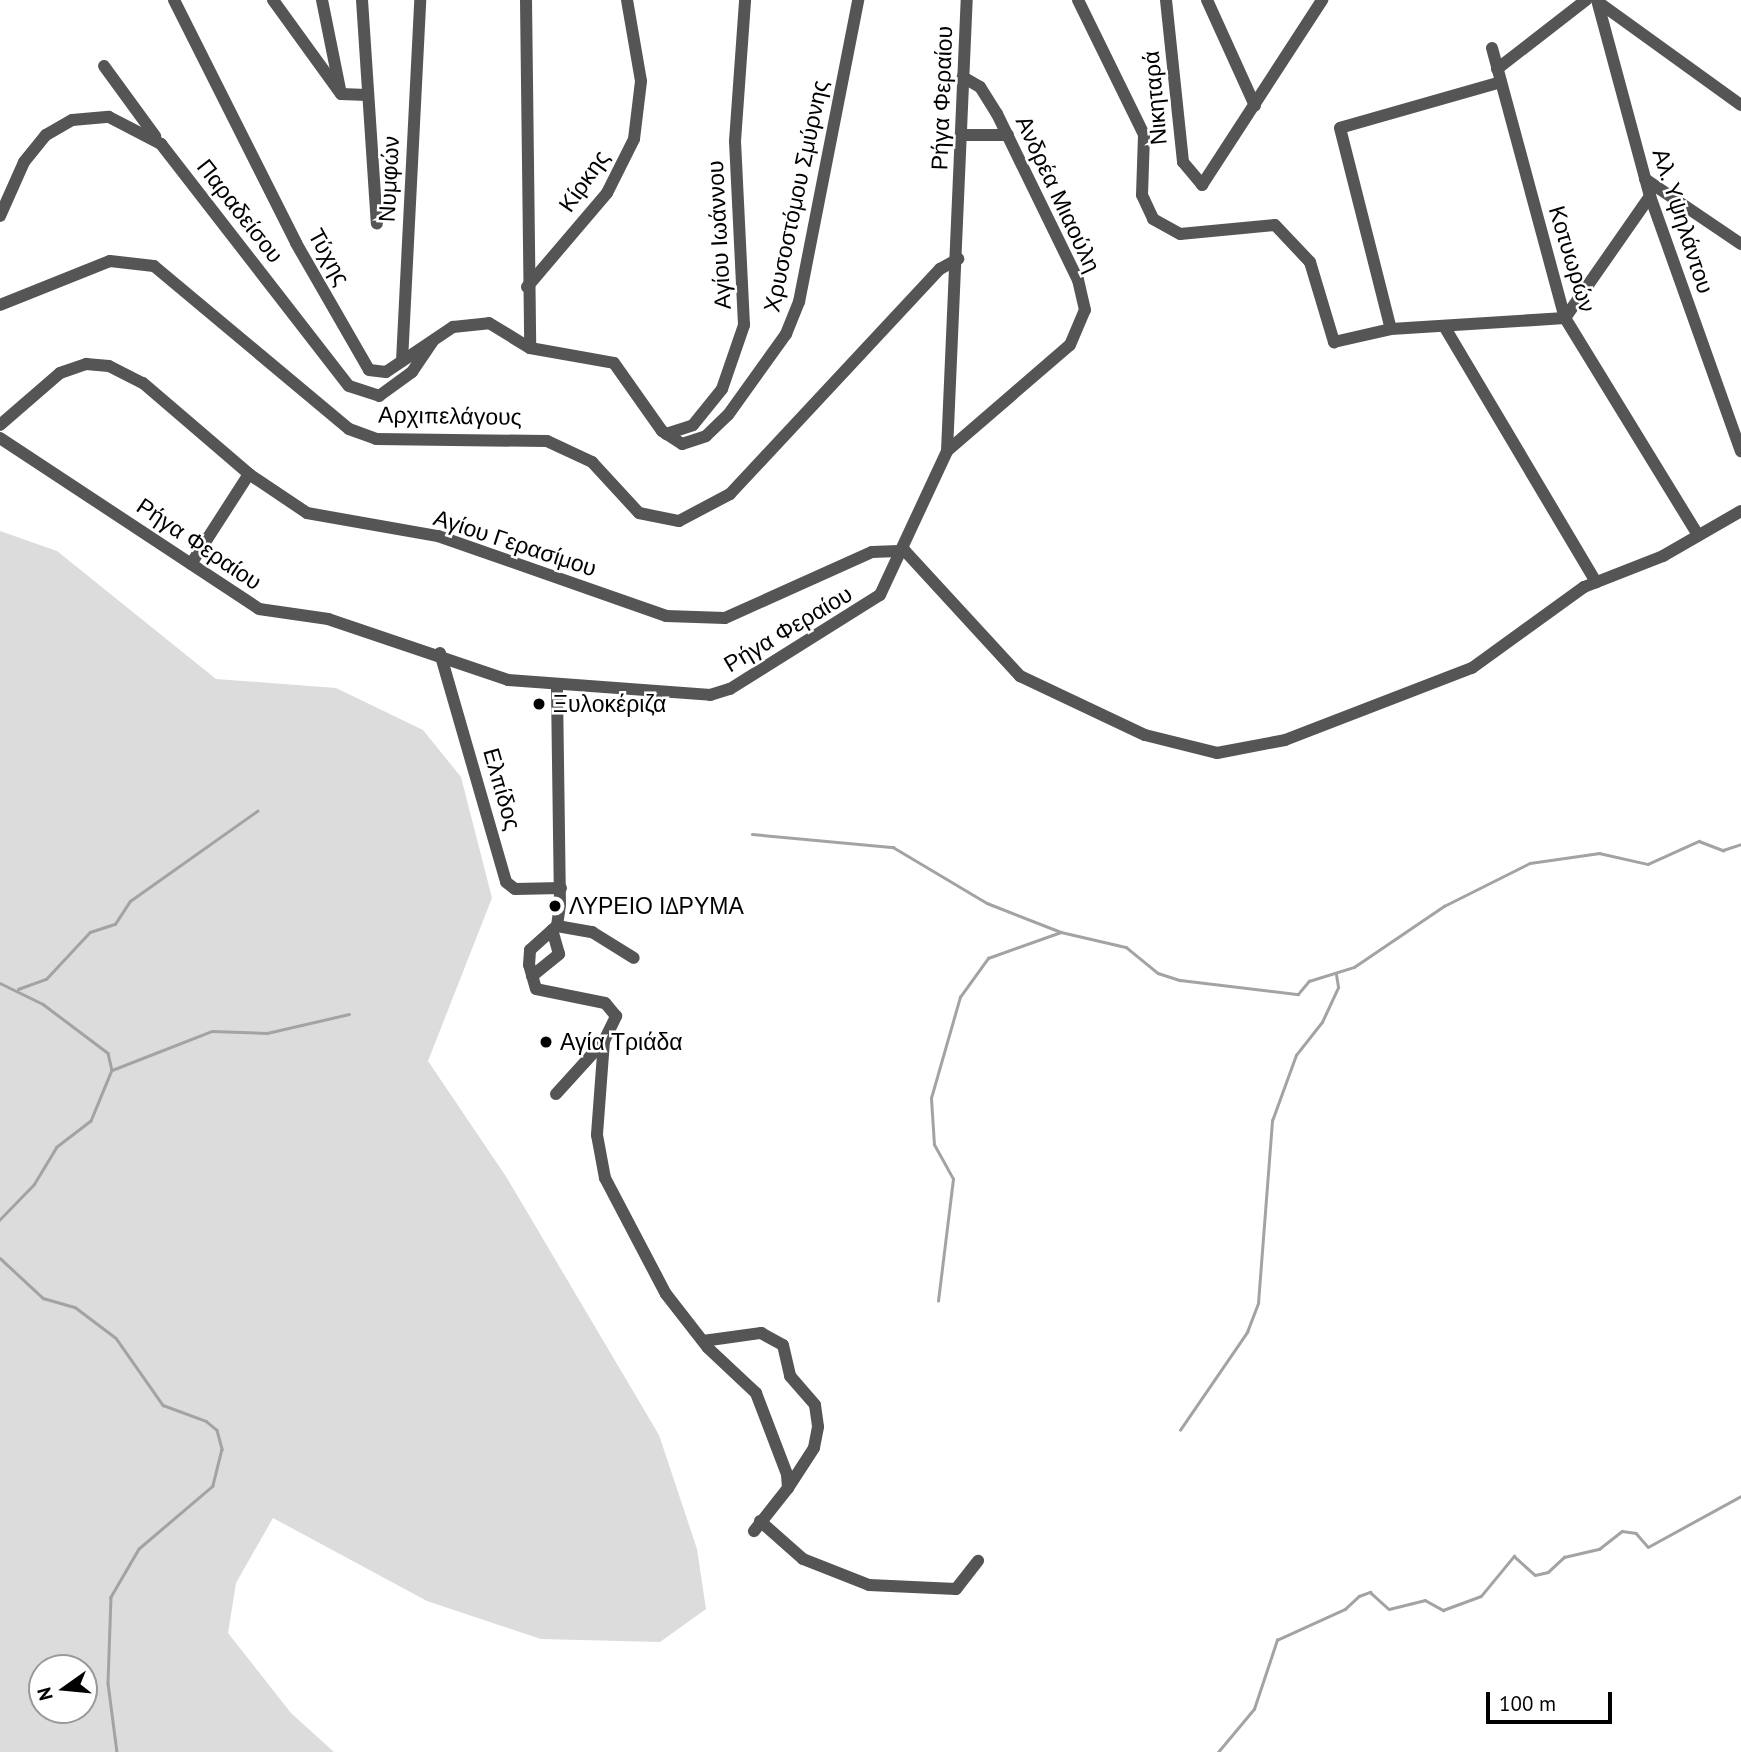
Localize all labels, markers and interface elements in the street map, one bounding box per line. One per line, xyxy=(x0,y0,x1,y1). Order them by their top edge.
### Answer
street label: Ρήγα Φεραίου xyxy=(926,25,958,171)
street label: Νικηταρά xyxy=(1137,50,1173,146)
street label: Χρυσοστόμου Σμύρνης xyxy=(758,78,834,314)
street label: Ανδρέα Μιαούλη xyxy=(1010,111,1106,277)
street label: Νυμφών xyxy=(373,135,405,223)
street label: Αλ. Υψηλάντου xyxy=(1646,144,1720,298)
street label: Κίρκης xyxy=(553,145,615,217)
street label: Παραδείσου xyxy=(191,154,289,268)
street label: Αγίου Ιωάννου xyxy=(701,160,737,310)
street label: Κοτυωρών xyxy=(1543,203,1601,315)
street label: Τύχης xyxy=(302,224,356,290)
street label: Αρχιπελάγους xyxy=(378,401,522,431)
street label: Ρήγα Φεραίου xyxy=(131,492,267,596)
street label: Αγίου Γερασίμου xyxy=(430,504,600,582)
street label: Ρήγα Φεραίου xyxy=(719,580,857,678)
place label: Ξυλοκέριζα xyxy=(553,690,666,718)
marker: Ξυλοκέριζα xyxy=(531,696,547,712)
street label: Ελπίδος xyxy=(477,745,527,833)
place label: ΛΥΡΕΙΟ ΙΔΡΥΜΑ xyxy=(569,892,744,920)
marker: ΛΥΡΕΙΟ ΙΔΡΥΜΑ xyxy=(547,898,563,914)
place label: Αγία Τριάδα xyxy=(560,1028,683,1056)
marker: Αγία Τριάδα xyxy=(538,1034,554,1050)
north arrow xyxy=(28,1654,98,1724)
scale bar xyxy=(1489,1678,1615,1722)
text: N xyxy=(31,1685,58,1703)
text: 100 m xyxy=(1499,1690,1556,1717)

